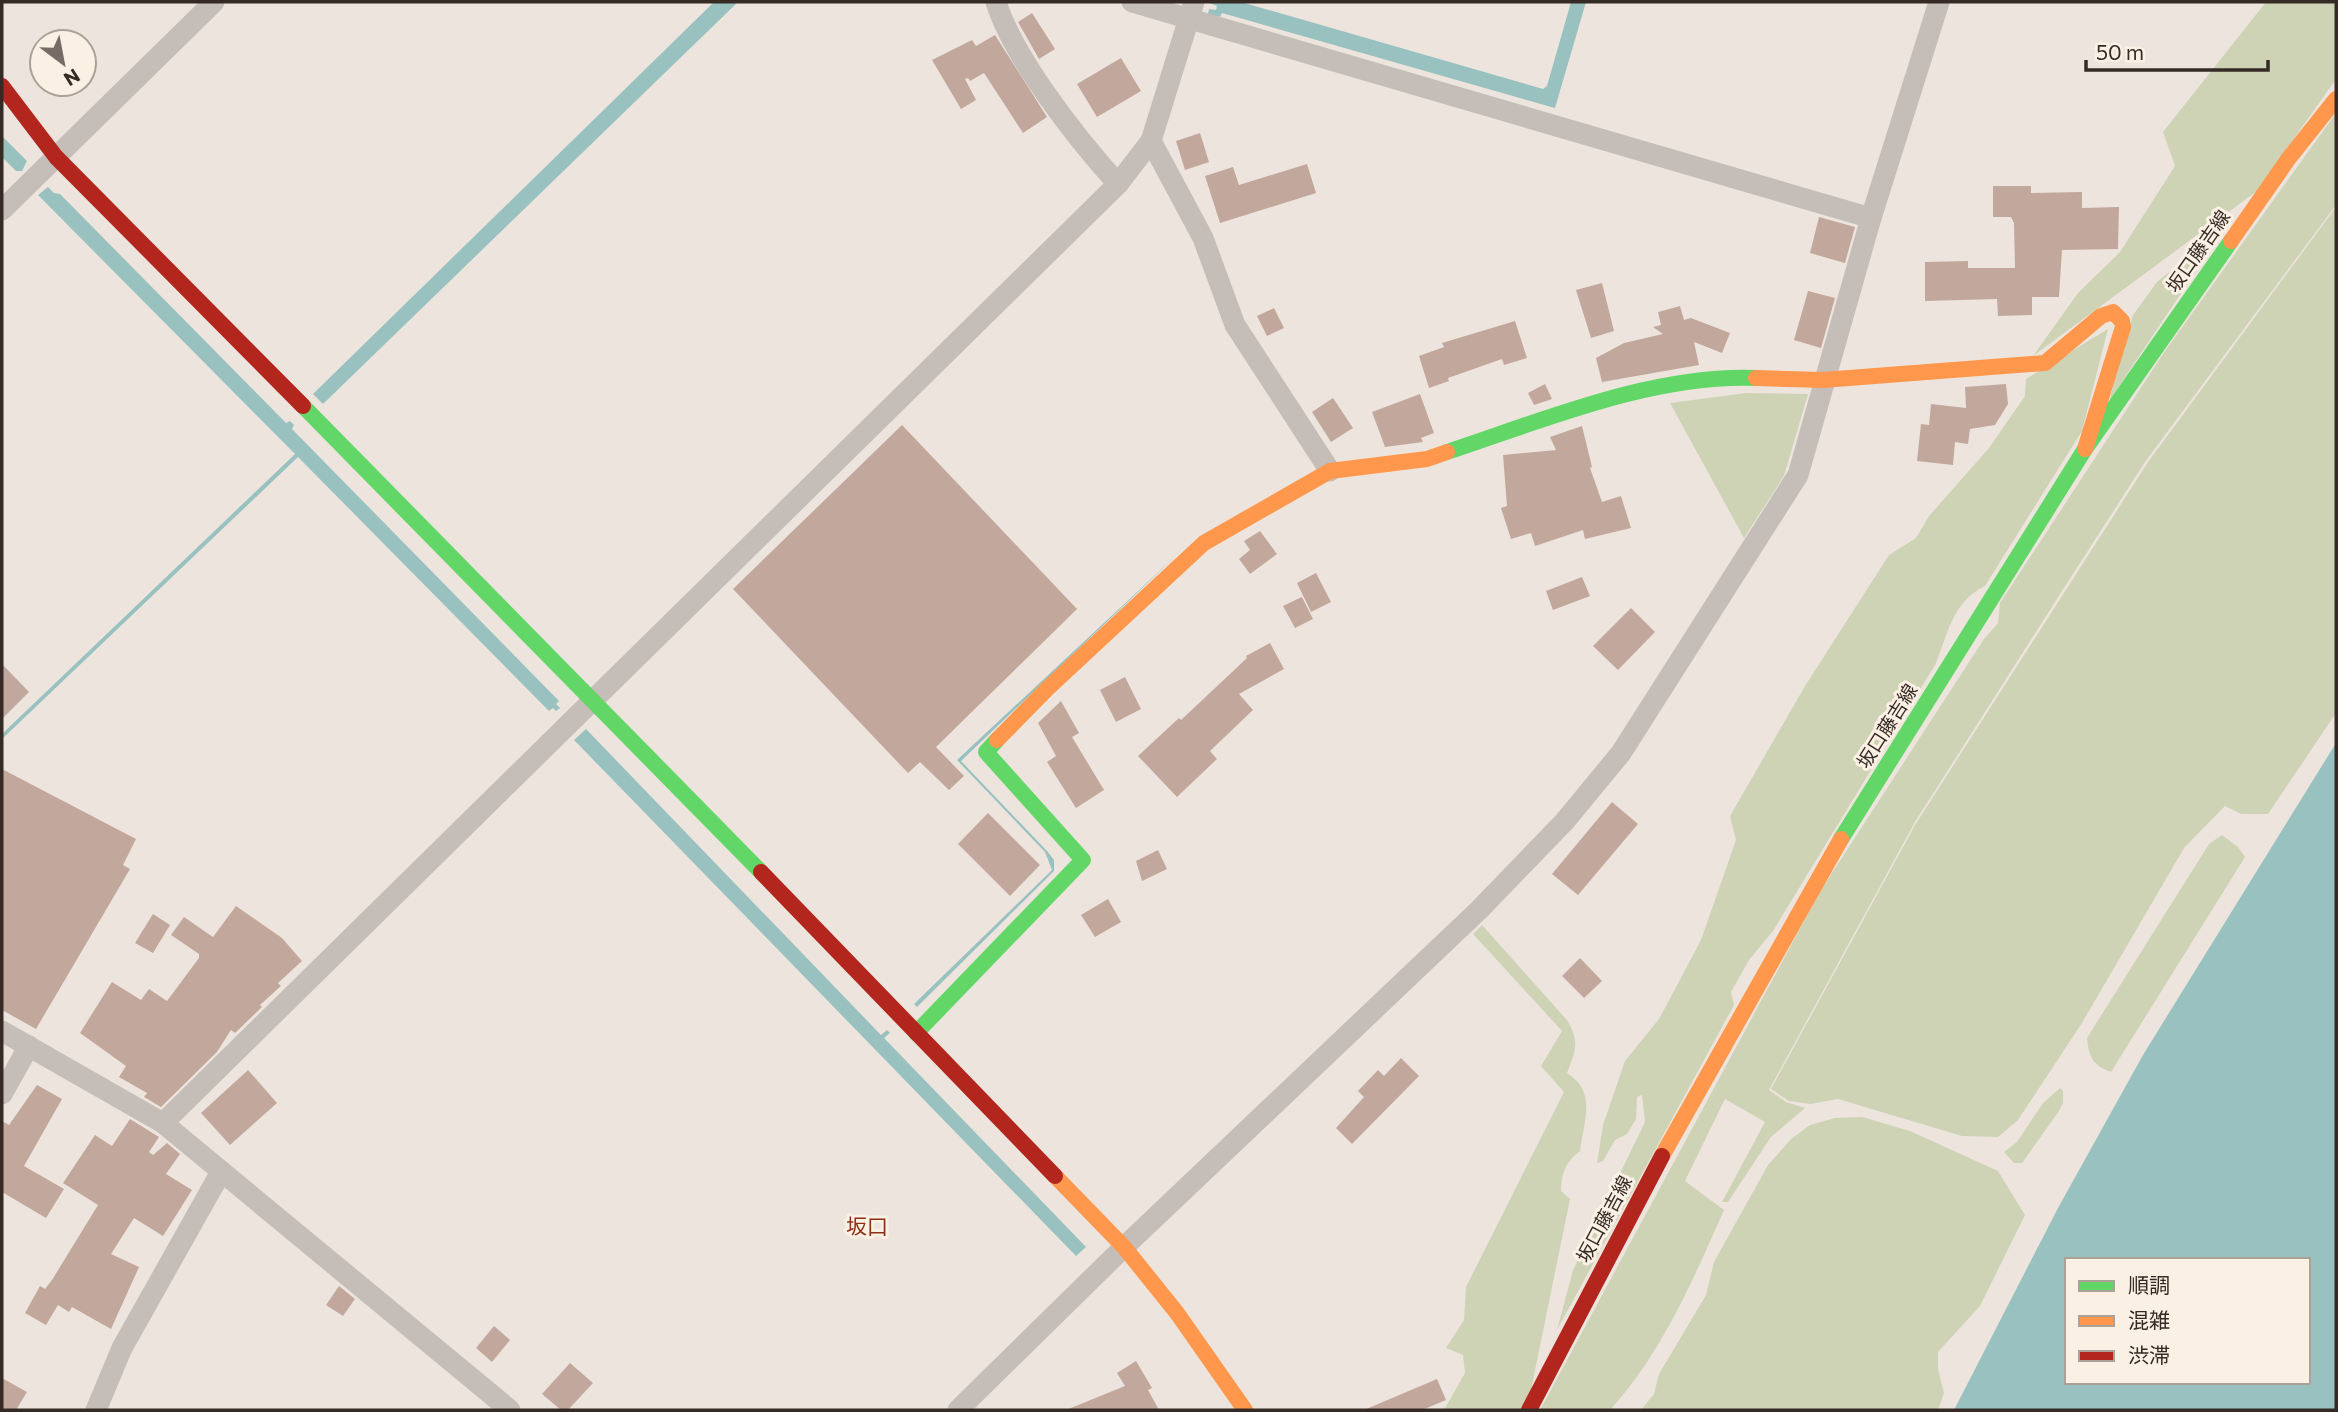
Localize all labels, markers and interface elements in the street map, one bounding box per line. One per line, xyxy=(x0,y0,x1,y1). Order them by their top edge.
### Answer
north arrow xyxy=(28,28,98,98)
scale bar xyxy=(2086,28,2268,72)
text: 50 m xyxy=(2096,39,2144,64)
text: N xyxy=(60,64,84,91)
street label: 坂口藤吉線 xyxy=(2161,205,2234,296)
street label: 坂口藤吉線 xyxy=(1852,679,1922,772)
street label: 坂口藤吉線 xyxy=(1571,1171,1636,1266)
district label: 坂口 xyxy=(846,1213,888,1238)
legend xyxy=(2065,1258,2310,1384)
text: 順調 xyxy=(2128,1272,2170,1297)
text: 混雑 xyxy=(2128,1307,2170,1332)
text: 渋滞 xyxy=(2128,1342,2170,1367)

